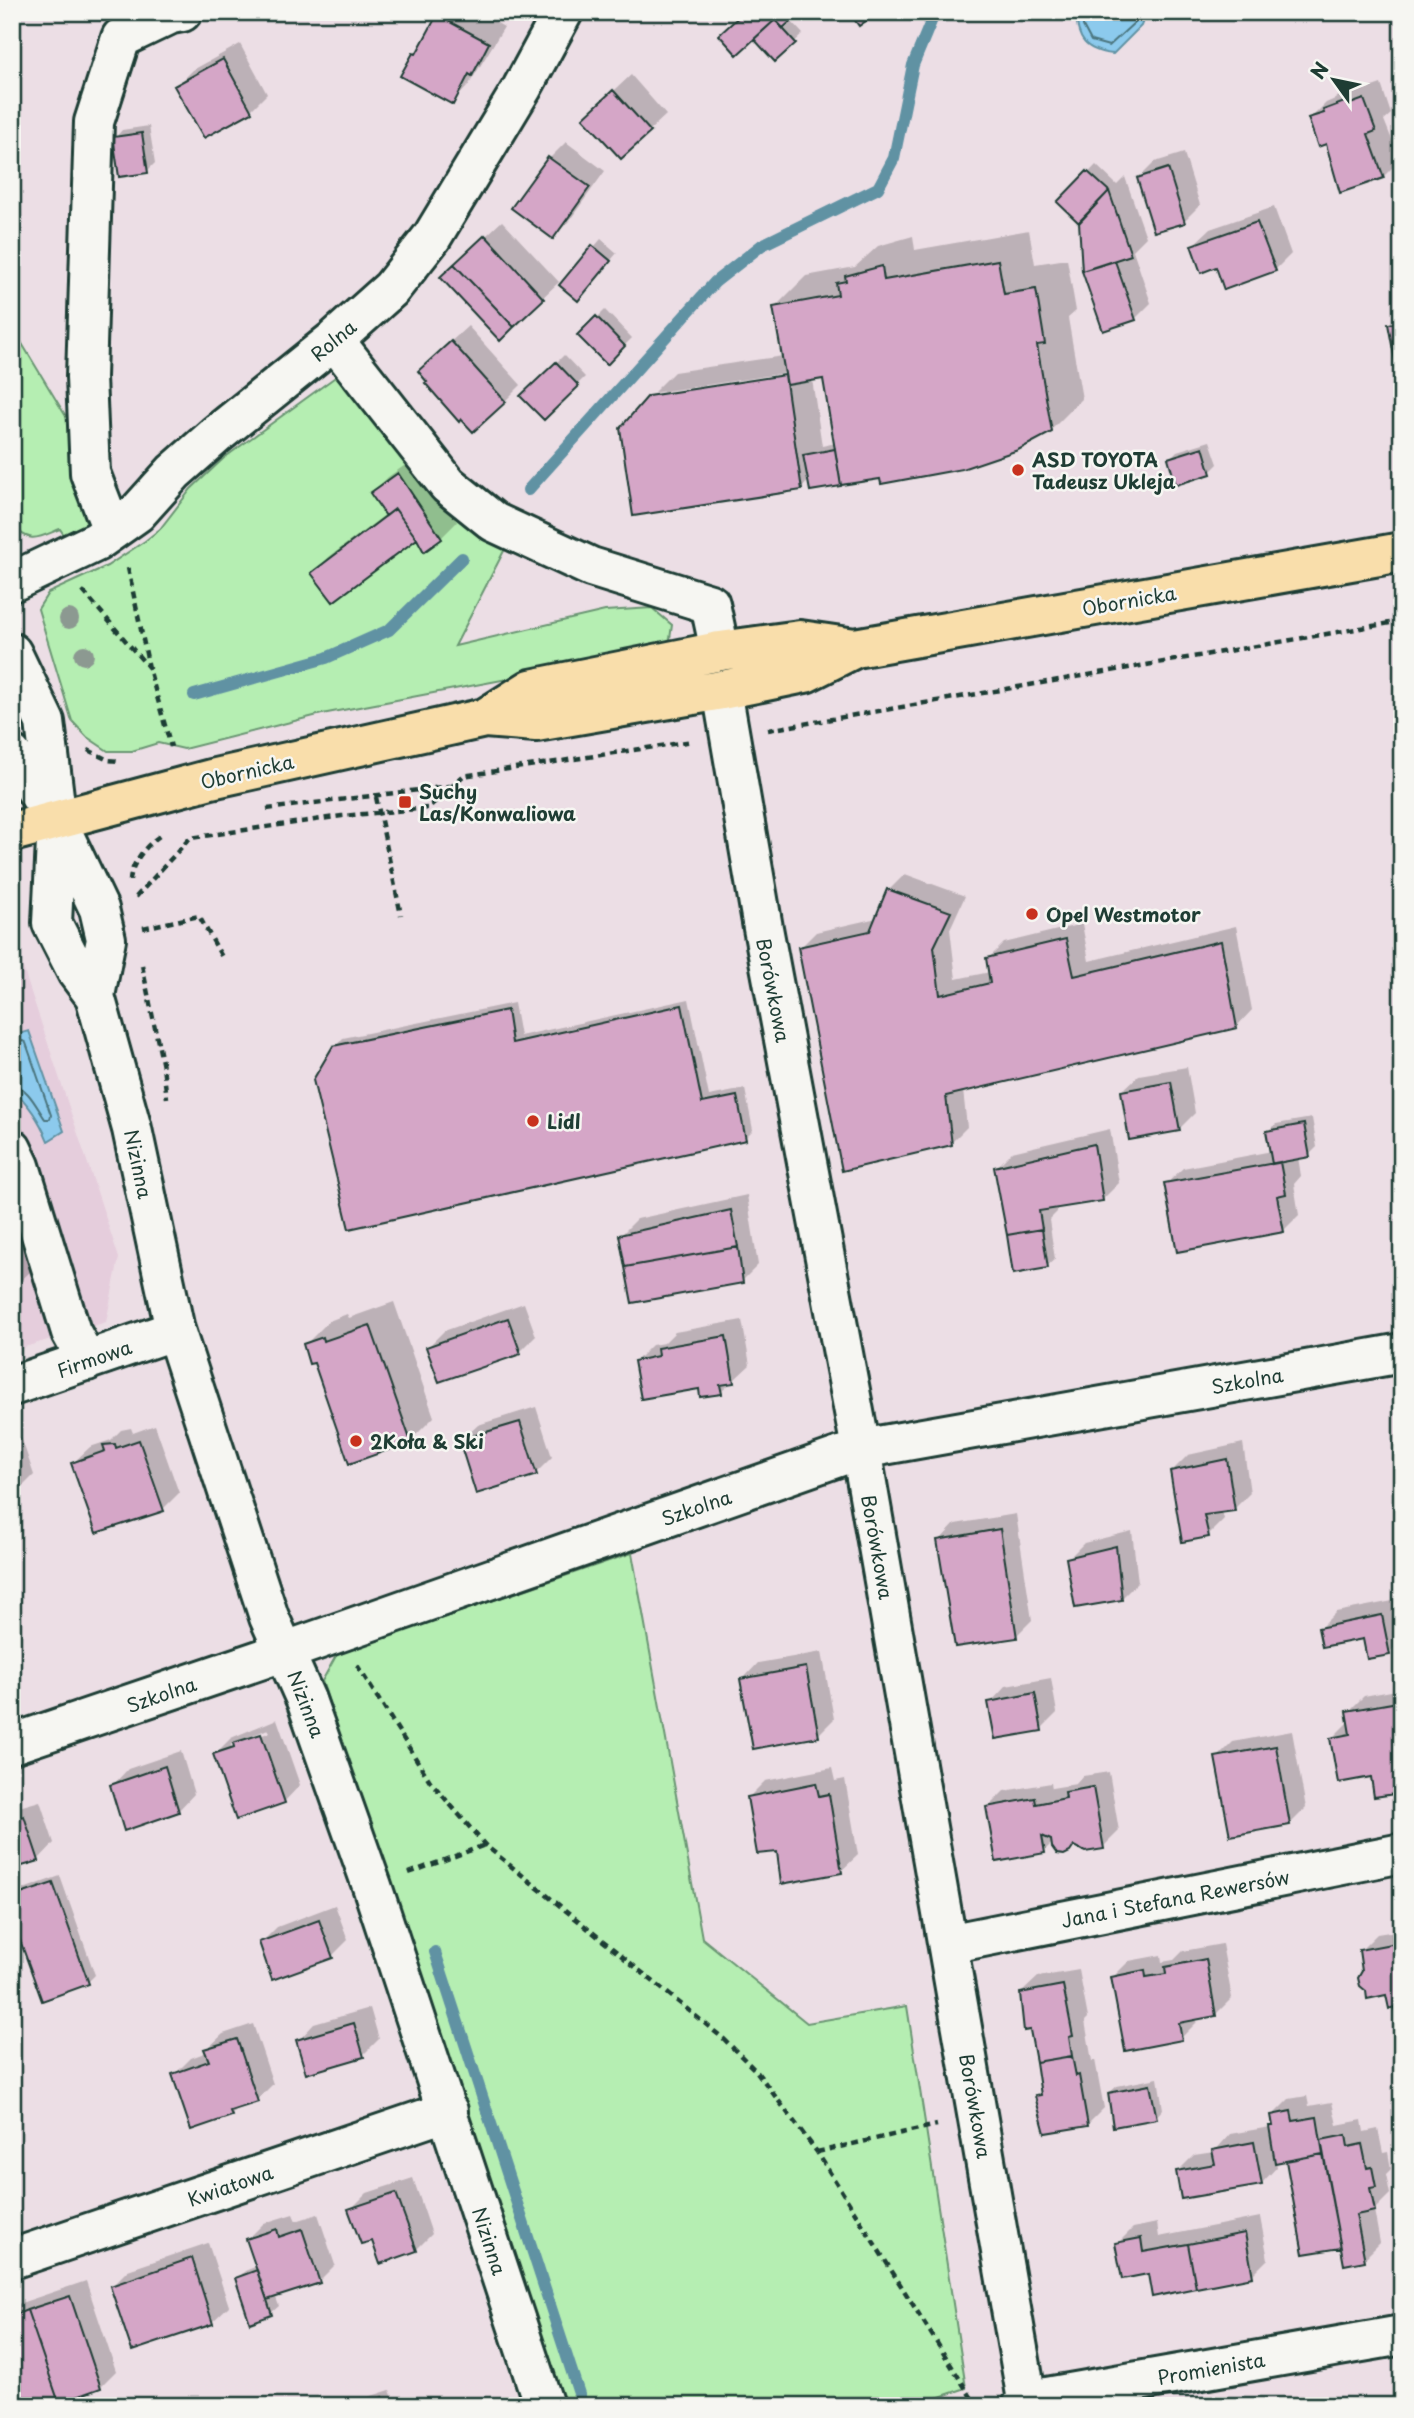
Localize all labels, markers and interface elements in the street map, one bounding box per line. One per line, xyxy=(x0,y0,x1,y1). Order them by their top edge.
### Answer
north arrow xyxy=(1298,46,1368,116)
text: N xyxy=(1303,56,1335,84)
street label: Rolna xyxy=(304,313,362,367)
place label: ASD TOYOTA Tadeusz Ukleja xyxy=(1031,445,1176,495)
marker: ASD TOYOTA Tadeusz Ukleja xyxy=(1010,462,1026,478)
street label: Obornicka xyxy=(1080,578,1178,622)
street label: Obornicka xyxy=(198,747,297,795)
place label: Suchy Las/Konwaliowa xyxy=(419,777,576,827)
marker: Suchy Las/Konwaliowa xyxy=(397,794,413,810)
place label: Opel Westmotor xyxy=(1046,900,1201,928)
marker: Opel Westmotor xyxy=(1024,906,1040,922)
street label: Borówkowa xyxy=(750,935,798,1045)
place label: Lidl xyxy=(547,1107,581,1135)
marker: Lidl xyxy=(525,1113,541,1129)
street label: Nizinna xyxy=(118,1127,160,1201)
street label: Firmowa xyxy=(53,1332,135,1384)
street label: Szkolna xyxy=(1209,1360,1285,1400)
place label: 2Koła & Ski xyxy=(370,1427,484,1455)
marker: 2Koła & Ski xyxy=(348,1433,364,1449)
street label: Szkolna xyxy=(657,1482,735,1532)
street label: Borówkowa xyxy=(855,1493,901,1602)
street label: Nizinna xyxy=(281,1666,333,1742)
street label: Szkolna xyxy=(122,1669,200,1719)
street label: Jana i Stefana Rewersów xyxy=(1058,1862,1292,1934)
street label: Borówkowa xyxy=(953,2052,999,2161)
street label: Kwiatowa xyxy=(184,2157,277,2213)
street label: Nizinna xyxy=(466,2204,514,2279)
street label: Promienista xyxy=(1155,2345,1267,2391)

